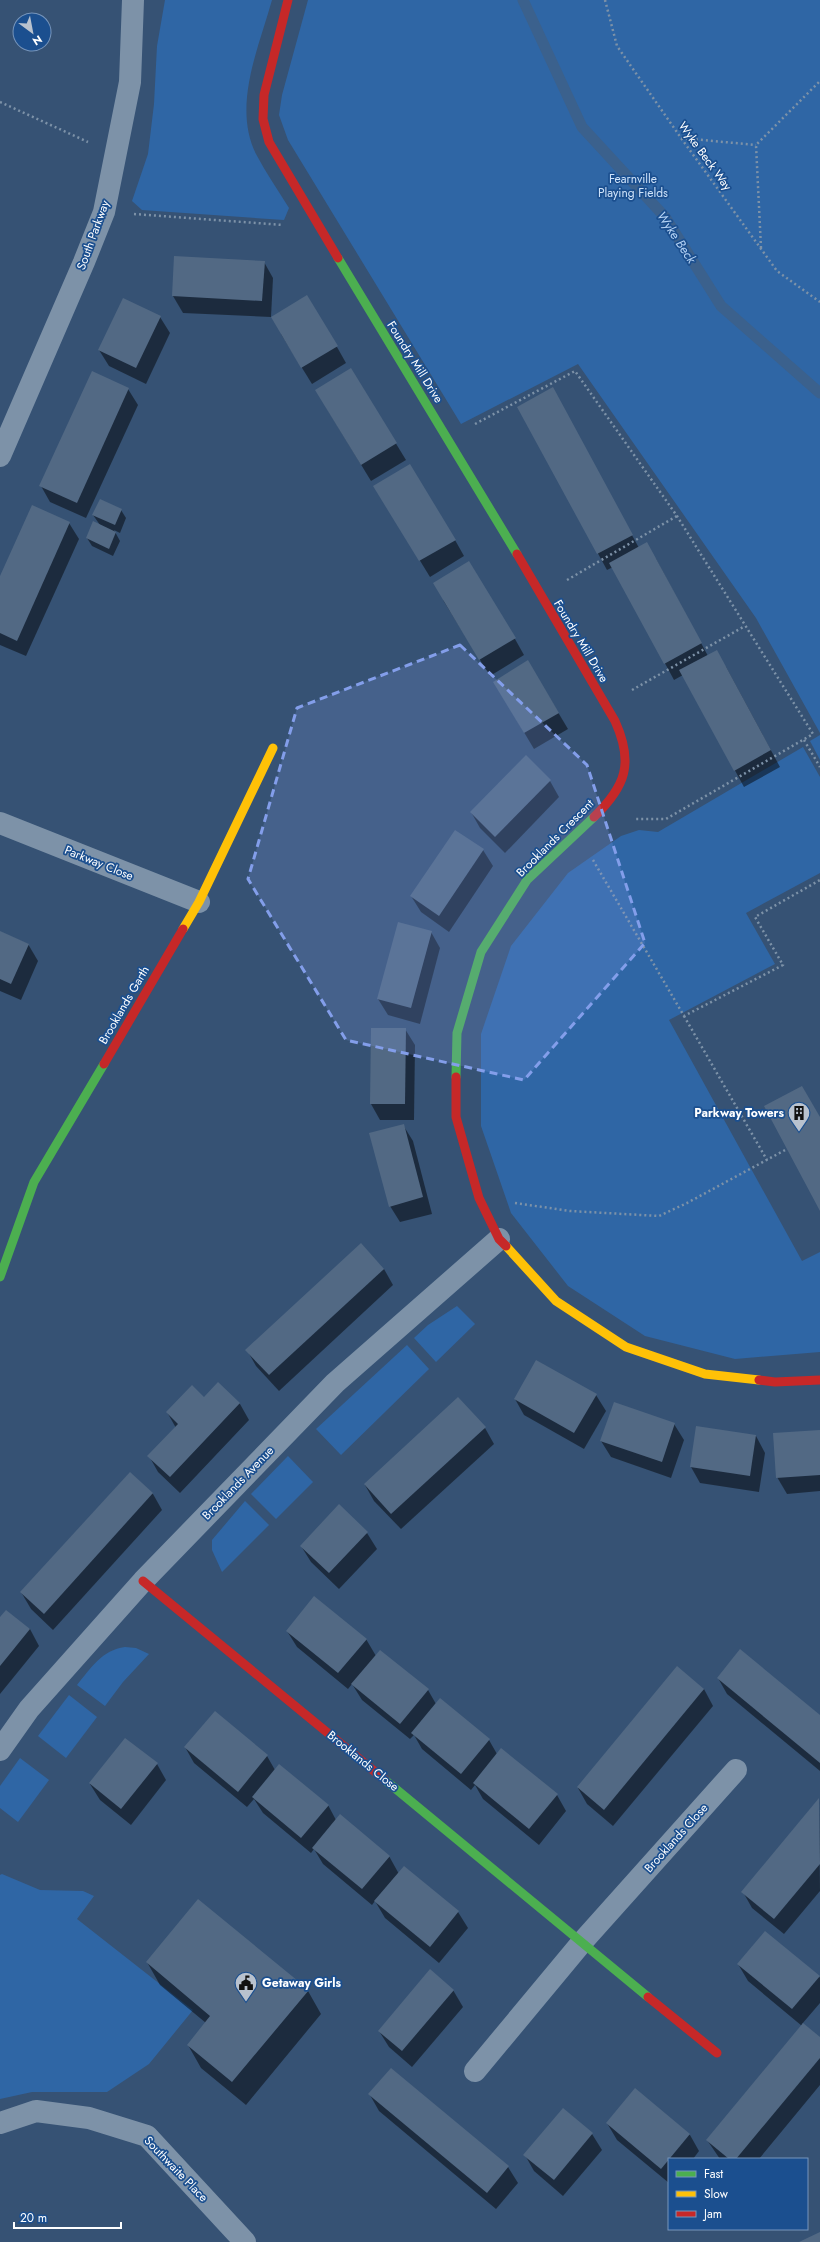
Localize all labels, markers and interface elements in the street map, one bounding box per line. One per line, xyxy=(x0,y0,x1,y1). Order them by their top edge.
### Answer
north arrow xyxy=(12,12,52,52)
text: N xyxy=(29,31,45,50)
street label: Wyke Beck Way xyxy=(674,118,737,195)
park label: Fearnville Playing Fields xyxy=(598,170,668,202)
street label: South Parkway xyxy=(72,197,114,272)
water label: Wyke Beck xyxy=(652,208,701,267)
street label: Foundry Mill Drive xyxy=(383,318,447,406)
street label: Foundry Mill Drive xyxy=(549,596,613,686)
street label: Brooklands Crescent xyxy=(512,795,598,881)
street label: Parkway Close xyxy=(62,841,136,885)
street label: Brooklands Garth xyxy=(94,963,154,1047)
building icon: Parkway Towers xyxy=(786,1100,812,1133)
place label: Parkway Towers xyxy=(694,1104,785,1122)
street label: Brooklands Avenue xyxy=(198,1442,278,1524)
street label: Brooklands Close xyxy=(323,1726,403,1796)
street label: Brooklands Close xyxy=(640,1799,712,1877)
public building icon: Getaway Girls xyxy=(233,1970,259,2003)
place label: Getaway Girls xyxy=(262,1974,342,1992)
street label: Southwaite Place xyxy=(140,2132,212,2206)
legend xyxy=(668,2158,808,2230)
text: Fast xyxy=(704,2165,723,2183)
text: Slow xyxy=(704,2185,729,2203)
scale bar xyxy=(14,2204,121,2230)
text: Jam xyxy=(702,2205,722,2223)
text: 20 m xyxy=(20,2209,47,2227)

